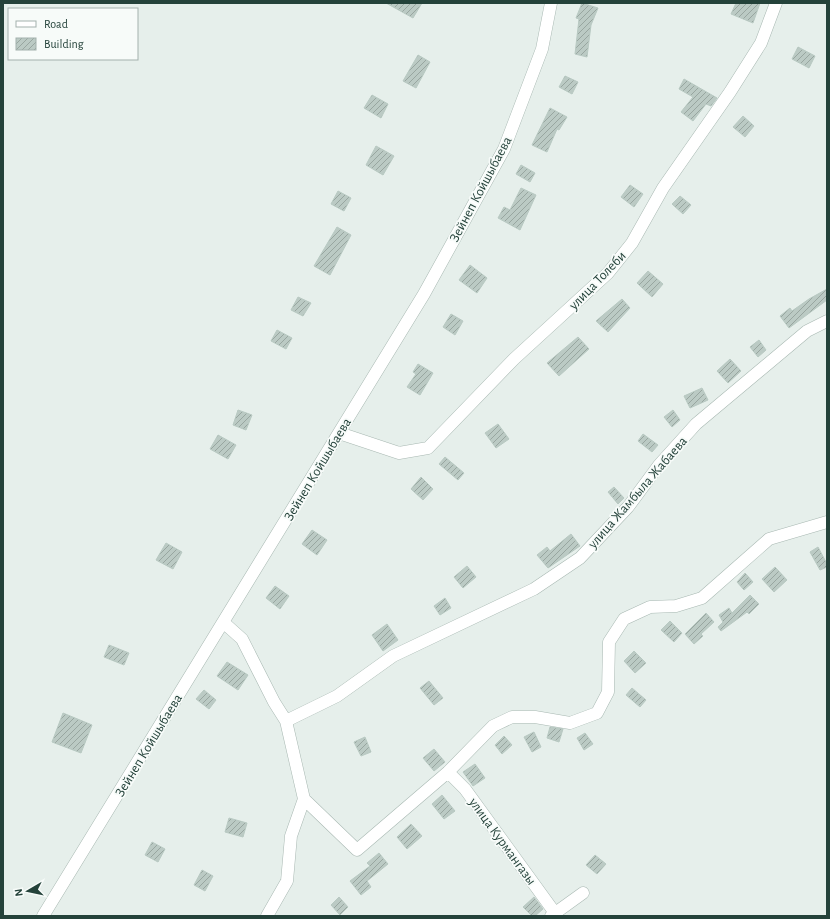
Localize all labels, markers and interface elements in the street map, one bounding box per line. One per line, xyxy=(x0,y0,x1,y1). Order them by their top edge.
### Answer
legend xyxy=(8,8,138,60)
text: Road xyxy=(44,18,68,30)
text: Building xyxy=(44,38,84,50)
street label: Зейнеп Койшыбаева xyxy=(447,134,515,244)
street label: улица Толеби xyxy=(566,249,629,313)
street label: Зейнеп Койшыбаева xyxy=(282,415,354,523)
street label: улица Жамбыла Жабаева xyxy=(585,434,690,552)
street label: Зейнеп Койшыбаева xyxy=(113,691,185,799)
street label: улица Курмангазы xyxy=(465,795,538,888)
north arrow xyxy=(8,871,48,911)
text: N xyxy=(13,888,25,897)

